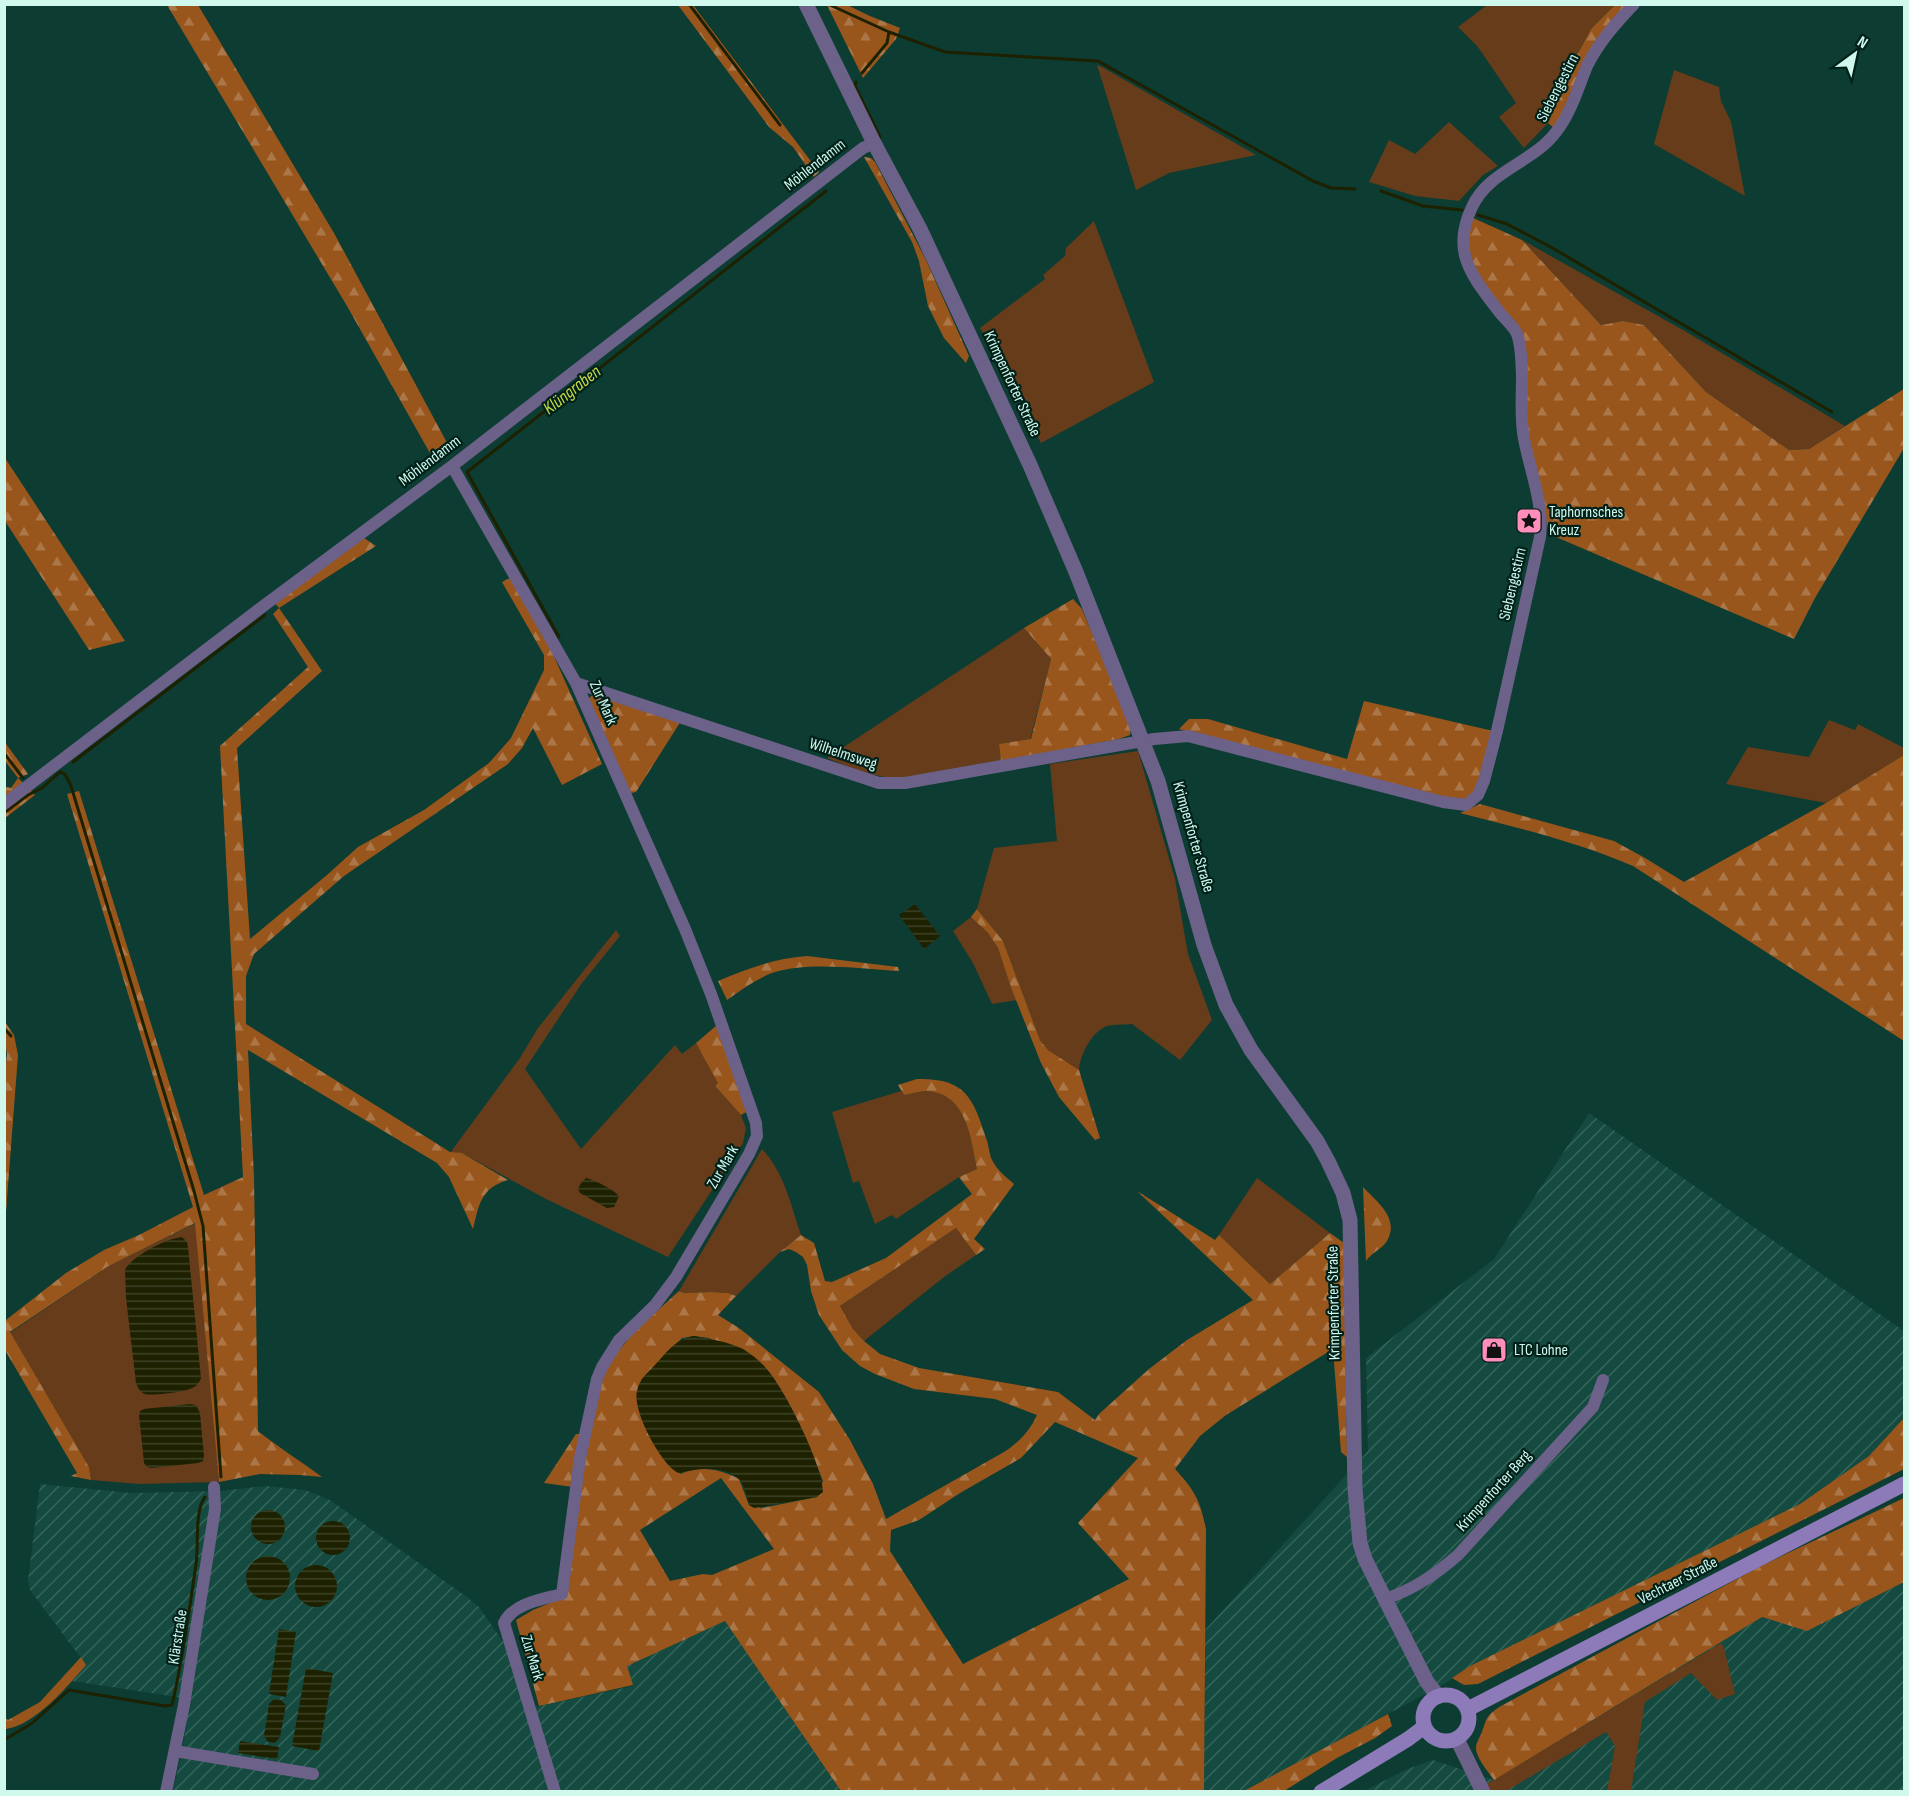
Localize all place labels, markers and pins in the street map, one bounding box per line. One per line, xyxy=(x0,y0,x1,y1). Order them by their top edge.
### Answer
place label: Taphornsches Kreuz xyxy=(1549,503,1624,540)
place icon: Taphornsches Kreuz xyxy=(1514,506,1544,536)
shop icon: LTC Lohne xyxy=(1479,1335,1509,1365)
place label: LTC Lohne xyxy=(1514,1341,1568,1360)

